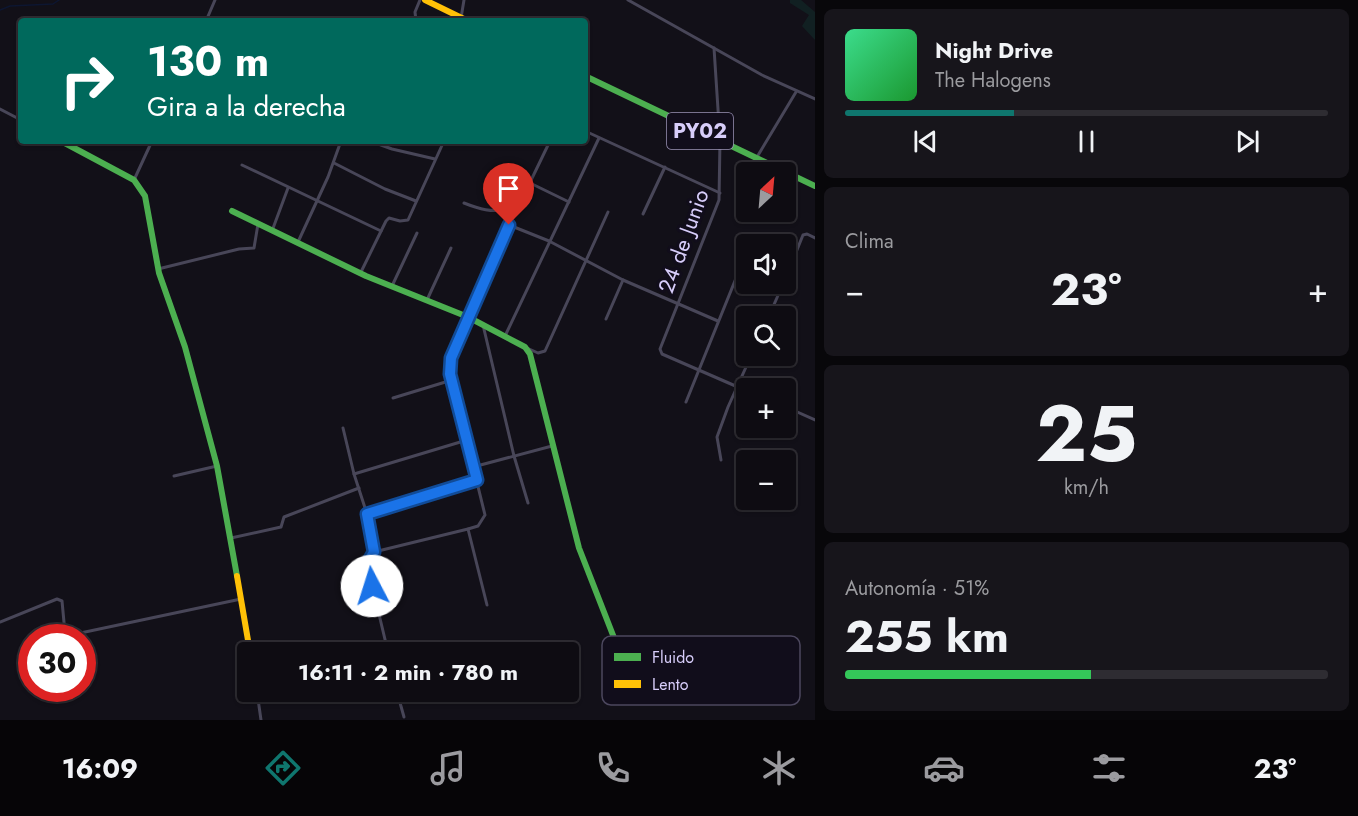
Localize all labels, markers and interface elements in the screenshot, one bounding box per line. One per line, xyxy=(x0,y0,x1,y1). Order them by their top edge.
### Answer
text: 130 m xyxy=(147,31,269,92)
text: Night Drive xyxy=(935,34,1053,66)
icon: right xyxy=(48,42,126,120)
text: The Halogens xyxy=(935,66,1051,95)
text: Gira a la derecha xyxy=(147,87,346,126)
road number: PY02 xyxy=(667,113,733,149)
icon: previous xyxy=(909,125,942,158)
icon: pause xyxy=(1070,125,1103,158)
icon: next xyxy=(1231,125,1264,158)
north arrow xyxy=(736,162,796,222)
map controls xyxy=(736,162,796,510)
pin xyxy=(483,163,534,225)
icon: arrive xyxy=(492,172,525,205)
street label: 24 de Junio xyxy=(649,185,717,297)
text: Clima xyxy=(845,227,894,256)
button: sound xyxy=(736,234,796,294)
text: 23° xyxy=(1051,257,1122,322)
text: − xyxy=(845,267,864,314)
text: + xyxy=(1308,267,1328,314)
button: search xyxy=(736,306,796,366)
button: + xyxy=(736,378,796,438)
text: 25 xyxy=(1036,378,1137,490)
button: − xyxy=(736,450,796,510)
text: km/h xyxy=(1064,473,1109,502)
position arrow xyxy=(340,554,404,618)
text: Autonomía · 51% xyxy=(845,574,989,603)
text: 255 km xyxy=(845,604,1009,669)
speed limit sign: 30 xyxy=(18,624,96,702)
legend xyxy=(602,636,800,705)
text: Fluido xyxy=(652,646,694,669)
text: 16:11 · 2 min · 780 m xyxy=(298,656,518,688)
text: Lento xyxy=(652,673,689,696)
icon: directions xyxy=(262,747,304,789)
icon: music xyxy=(427,747,469,789)
icon: phone xyxy=(592,747,634,789)
icon: climate xyxy=(758,747,800,789)
icon: car xyxy=(923,747,965,789)
icon: filters xyxy=(1088,747,1130,789)
text: 16:09 xyxy=(62,749,138,788)
text: 23° xyxy=(1254,749,1296,788)

